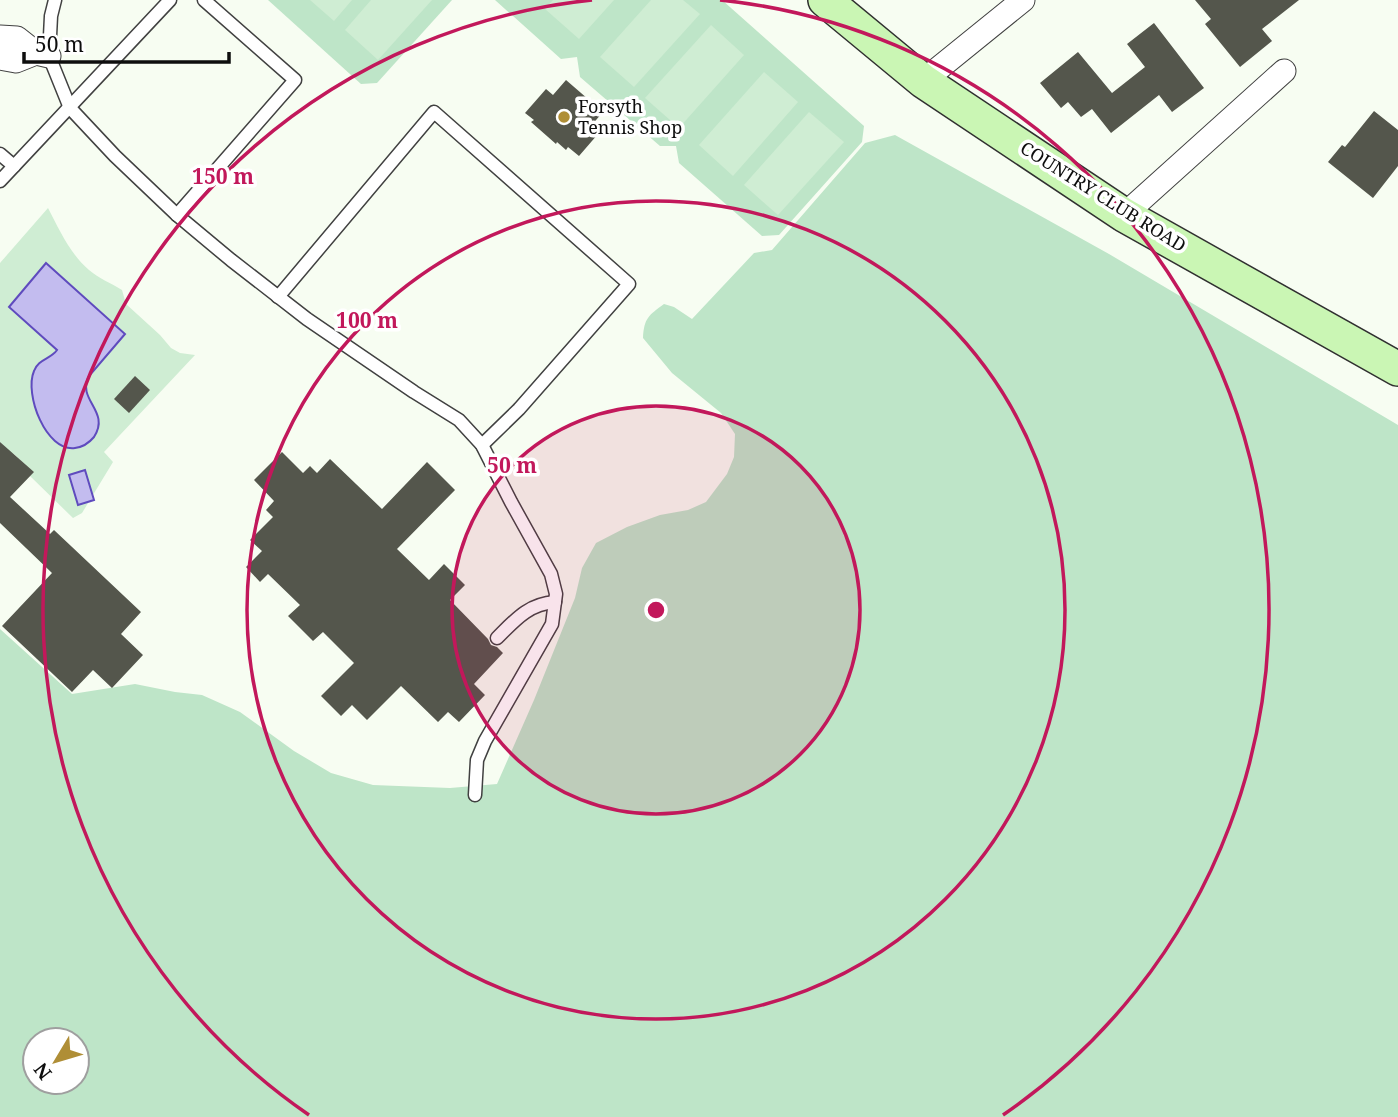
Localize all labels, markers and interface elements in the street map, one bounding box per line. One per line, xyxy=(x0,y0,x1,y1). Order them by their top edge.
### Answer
scale bar xyxy=(24,21,229,65)
text: 50 m xyxy=(35,30,84,58)
place label: Forsyth Tennis Shop xyxy=(578,94,682,139)
marker: Forsyth Tennis Shop xyxy=(556,109,572,125)
street label: COUNTRY CLUB ROAD xyxy=(1016,135,1191,257)
text: 150 m xyxy=(192,162,254,190)
text: 100 m xyxy=(336,306,398,334)
text: 50 m xyxy=(487,451,537,479)
centre of rings xyxy=(644,598,668,622)
north arrow xyxy=(21,1026,91,1096)
text: N xyxy=(28,1058,57,1085)

